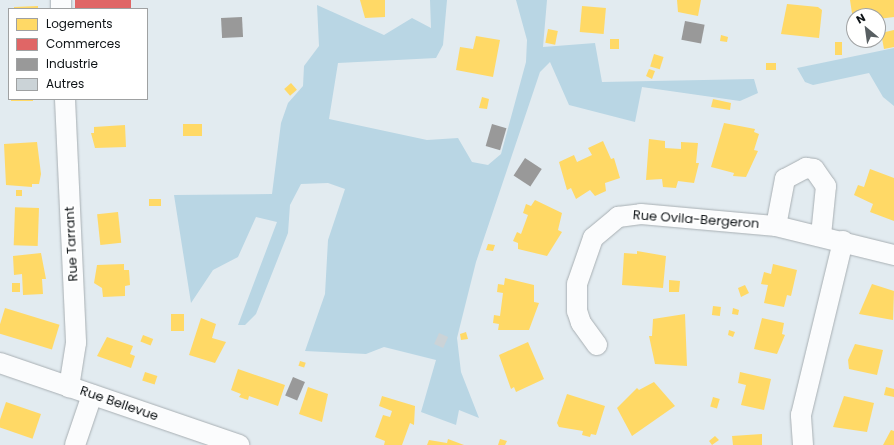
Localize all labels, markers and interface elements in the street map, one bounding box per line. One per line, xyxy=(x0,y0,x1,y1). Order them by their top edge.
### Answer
legend xyxy=(8,8,148,100)
north arrow xyxy=(846,8,886,48)
text: N xyxy=(853,9,868,27)
text: Logements xyxy=(46,15,113,32)
text: Commerces xyxy=(46,35,121,52)
text: Industrie xyxy=(46,55,98,72)
text: Autres xyxy=(46,75,84,92)
street label: Rue Tarrant xyxy=(62,206,82,282)
street label: Rue Ovila-Bergeron xyxy=(632,208,760,232)
street label: Rue Bellevue xyxy=(78,383,160,425)

